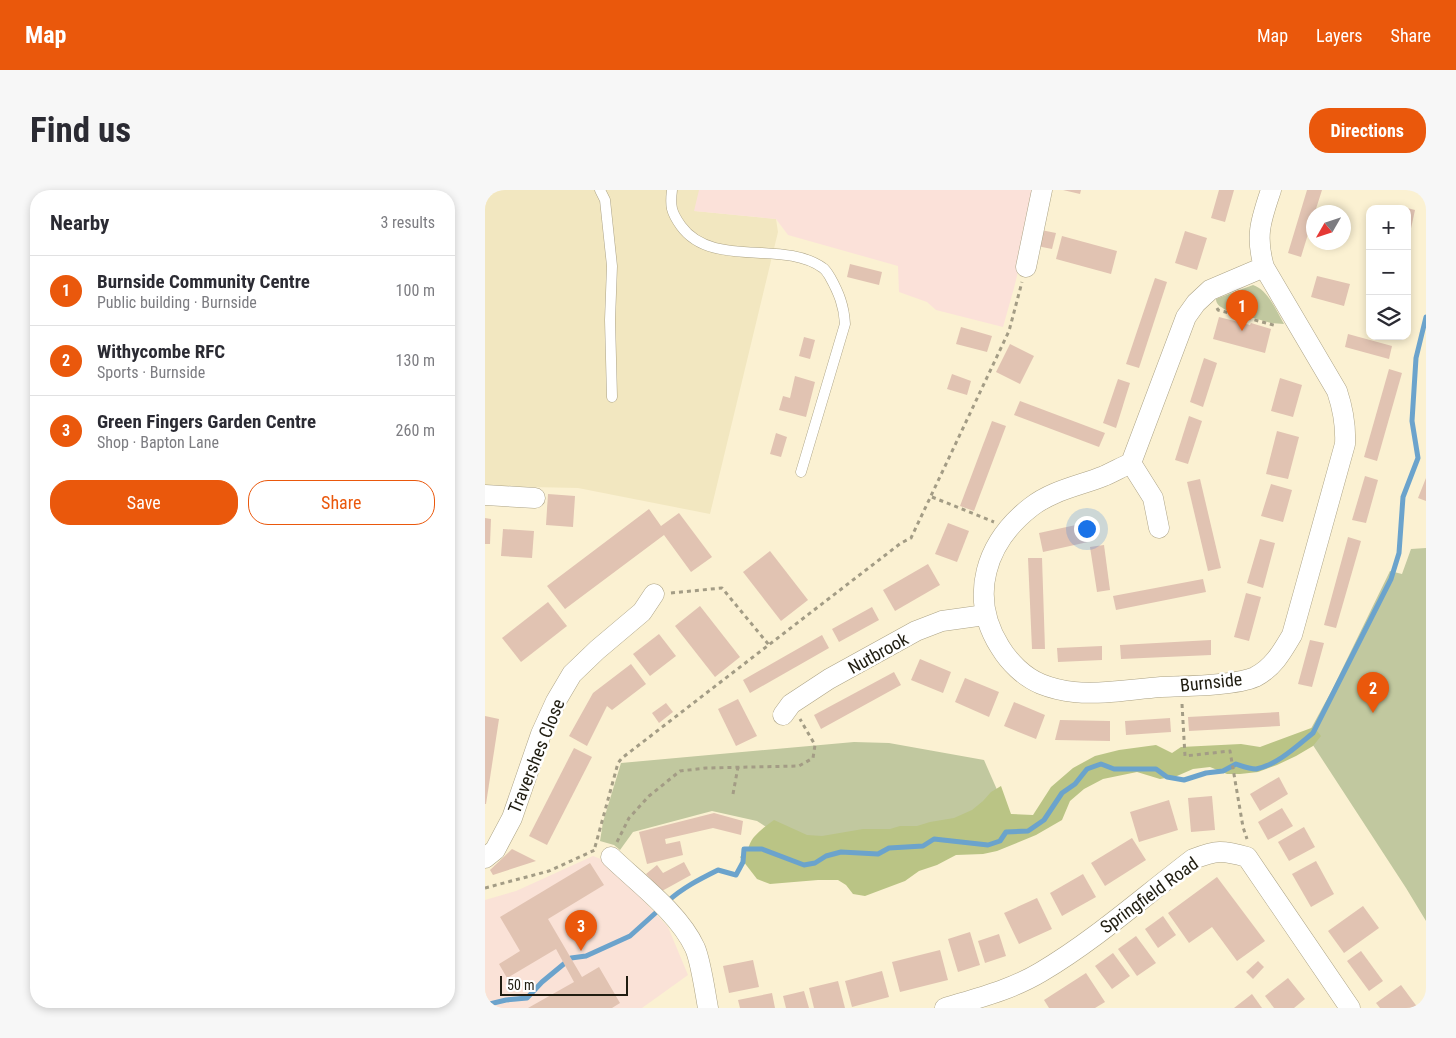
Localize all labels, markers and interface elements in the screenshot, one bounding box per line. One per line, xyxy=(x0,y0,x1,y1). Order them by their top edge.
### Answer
text: Map xyxy=(25,21,66,49)
text: Map xyxy=(1257,25,1288,46)
text: Layers xyxy=(1316,25,1363,46)
text: Share xyxy=(1391,25,1431,46)
button: Directions xyxy=(1309,108,1426,153)
text: Find us xyxy=(30,110,131,151)
north arrow xyxy=(1306,205,1351,250)
map controls xyxy=(1366,205,1411,340)
button: + xyxy=(1366,205,1411,250)
text: Nearby xyxy=(50,211,109,235)
text: 3 results xyxy=(380,213,435,232)
button: − xyxy=(1366,250,1411,295)
text: Burnside Community Centre xyxy=(97,270,310,293)
text: 1 xyxy=(62,281,70,300)
text: 100 m xyxy=(396,281,435,300)
pin: 1 xyxy=(1226,290,1258,331)
text: Public building · Burnside xyxy=(97,293,257,312)
button: layers xyxy=(1366,295,1411,340)
text: Withycombe RFC xyxy=(97,340,225,363)
text: 2 xyxy=(62,351,70,370)
text: 130 m xyxy=(396,351,435,370)
text: Sports · Burnside xyxy=(97,363,205,382)
text: Green Fingers Garden Centre xyxy=(97,410,316,433)
text: 3 xyxy=(62,421,70,440)
text: 260 m xyxy=(396,421,435,440)
text: Shop · Bapton Lane xyxy=(97,433,219,452)
button: Save xyxy=(50,480,238,525)
button: Share xyxy=(248,480,435,525)
your location xyxy=(1074,516,1100,542)
street label: Nutbrook xyxy=(844,628,912,678)
street label: Burnside xyxy=(1179,668,1243,696)
pin: 2 xyxy=(1357,672,1389,713)
street label: Travershes Close xyxy=(503,696,569,816)
street label: Springfield Road xyxy=(1096,852,1202,938)
pin: 3 xyxy=(565,910,597,951)
scale bar xyxy=(500,973,627,996)
text: 50 m xyxy=(507,977,535,993)

